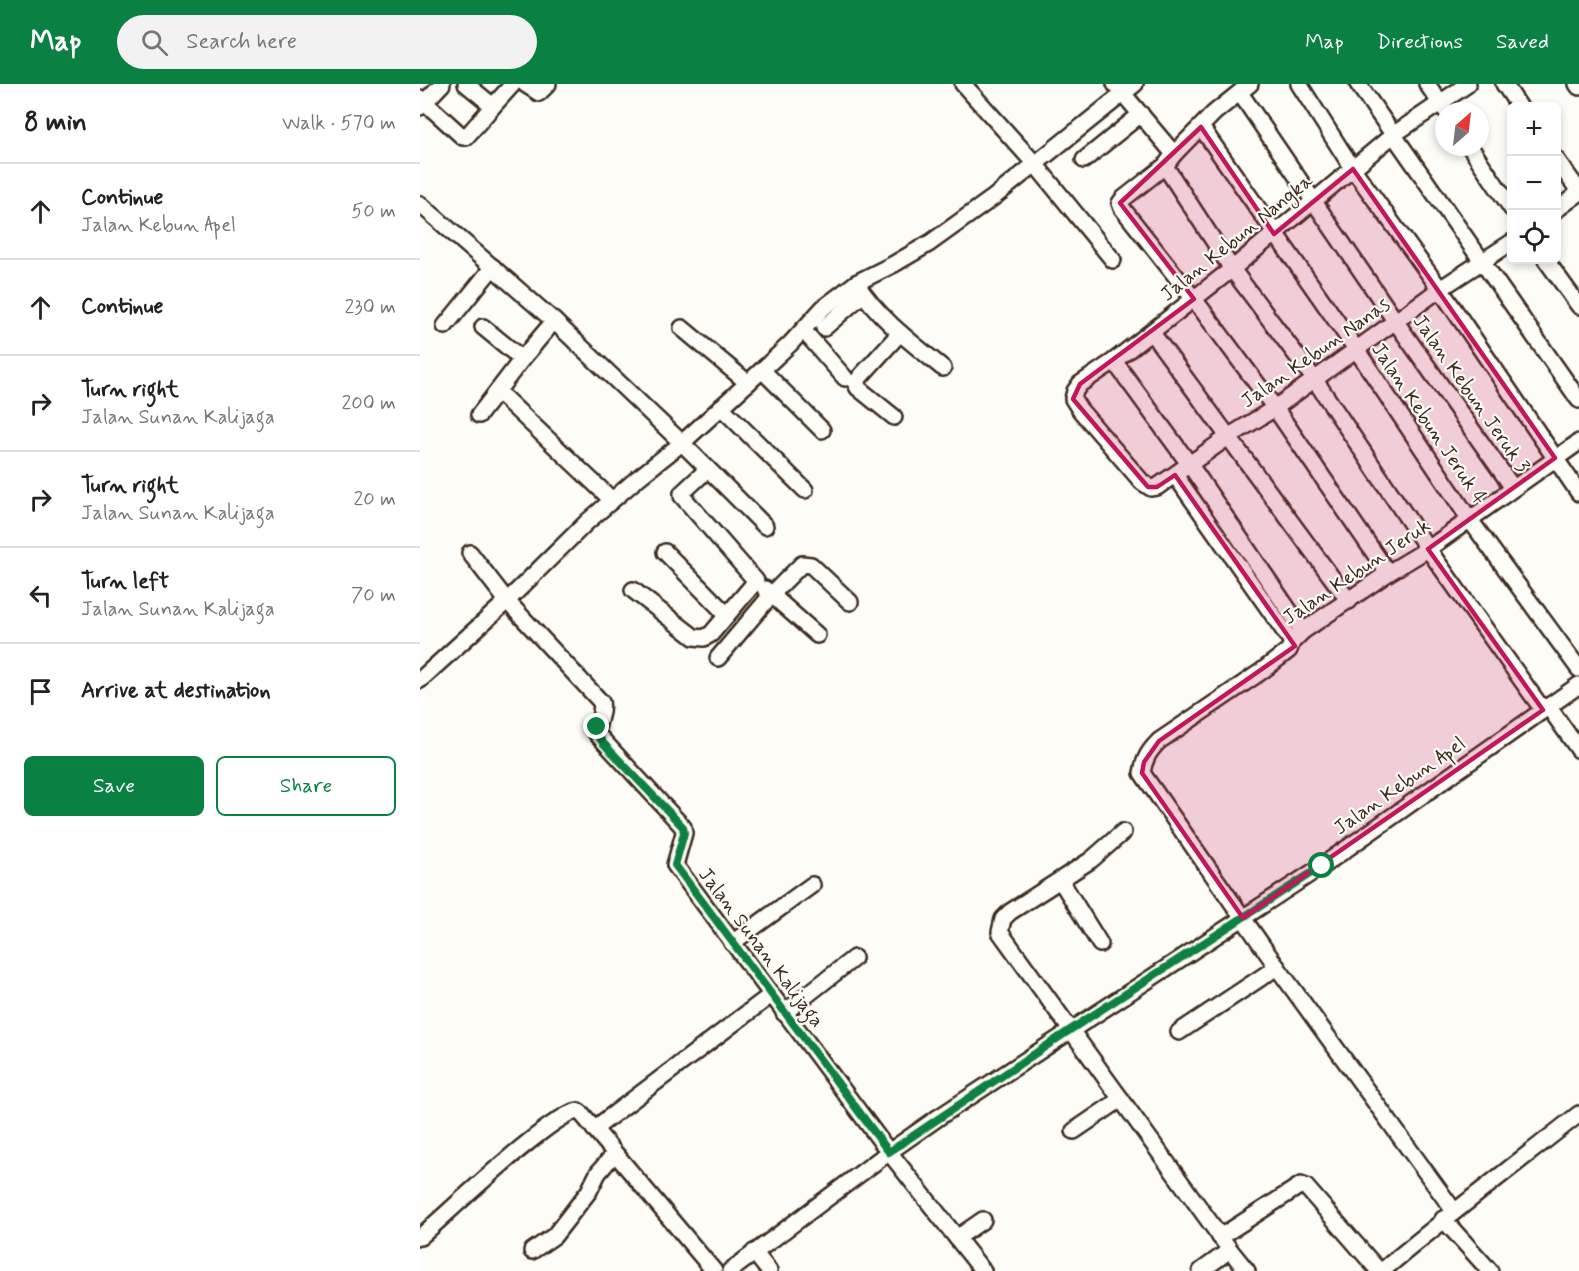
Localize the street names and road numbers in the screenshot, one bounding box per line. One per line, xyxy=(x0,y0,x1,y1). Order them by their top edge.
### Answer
street label: Jalan Kebun Nangka xyxy=(1155,168,1320,309)
street label: Jalan Kebun Nanas xyxy=(1236,292,1396,415)
street label: Jalan Kebun Jeruk 3 xyxy=(1406,309,1536,478)
street label: Jalan Kebun Jeruk 4 xyxy=(1364,338,1493,510)
street label: Jalan Kebun Jeruk xyxy=(1278,513,1436,632)
street label: Jalan Kebun Apel xyxy=(1329,731,1472,843)
street label: Jalan Sunan Kalijaga xyxy=(690,862,830,1035)

